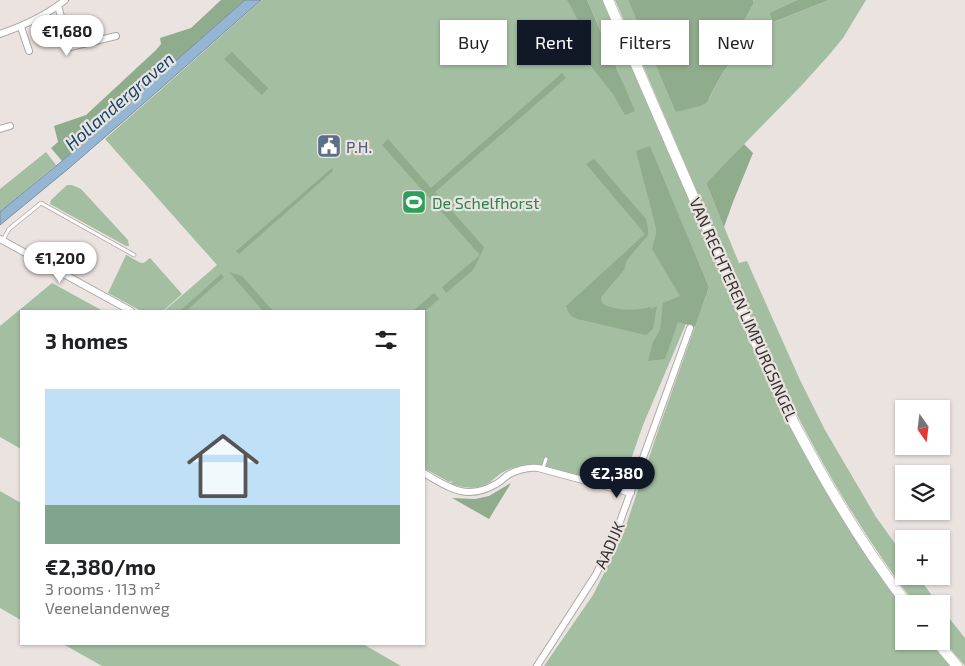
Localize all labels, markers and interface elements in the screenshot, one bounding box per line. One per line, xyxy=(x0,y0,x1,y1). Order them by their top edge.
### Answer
pin: €1,680 xyxy=(26,15,108,57)
chip: Buy xyxy=(440,20,507,65)
chip: Rent xyxy=(517,20,591,65)
chip: Filters xyxy=(601,20,689,65)
chip: New xyxy=(699,20,772,65)
text: €1,680 xyxy=(42,21,92,40)
water label: Hollandergraven xyxy=(60,48,178,154)
public building icon: P.H. xyxy=(316,133,342,159)
place label: P.H. xyxy=(346,137,372,156)
sports icon: De Schelfhorst xyxy=(401,189,427,215)
place label: De Schelfhorst xyxy=(432,193,539,212)
street label: VAN RECHTEREN LIMPURGSINGEL xyxy=(686,194,802,424)
pin: €1,200 xyxy=(19,242,101,284)
text: €1,200 xyxy=(35,248,85,267)
icon: filters xyxy=(372,326,400,354)
text: 3 homes xyxy=(45,328,128,353)
north arrow xyxy=(895,400,950,455)
map controls xyxy=(895,400,950,650)
icon: home xyxy=(178,421,268,511)
pin: €2,380 xyxy=(576,456,658,499)
text: €2,380 xyxy=(591,463,643,482)
button: layers xyxy=(895,465,950,520)
street label: AADIJK xyxy=(590,518,628,572)
button: + xyxy=(895,530,950,585)
text: €2,380/mo xyxy=(45,554,156,579)
text: 3 rooms · 113 m² xyxy=(45,579,161,598)
button: − xyxy=(895,595,950,650)
text: Veenelandenweg xyxy=(45,598,170,617)

